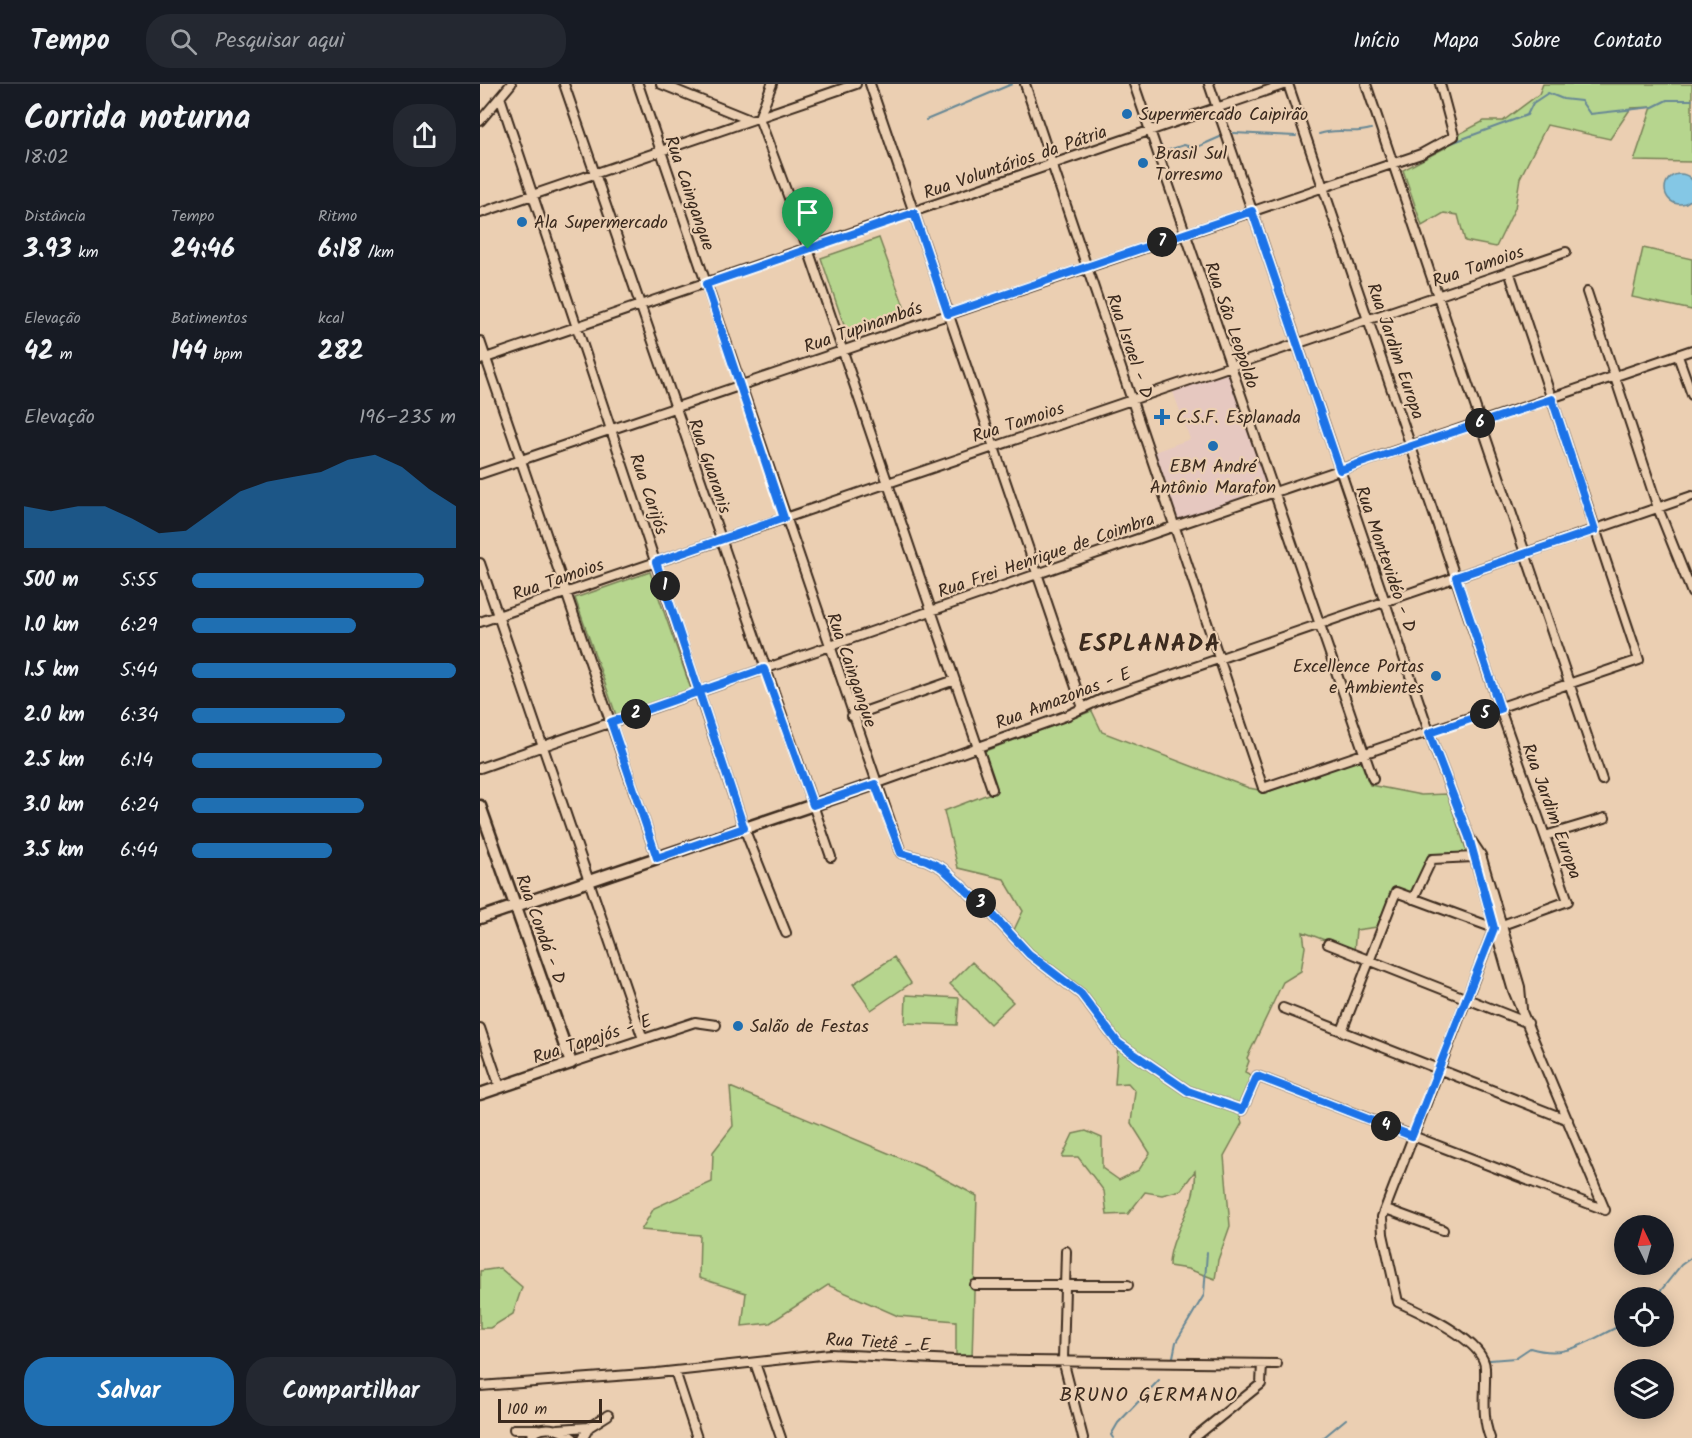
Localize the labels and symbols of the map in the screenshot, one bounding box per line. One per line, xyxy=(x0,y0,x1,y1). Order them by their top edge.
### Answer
place label: Supermercado Caipirão xyxy=(1139,101,1308,130)
marker: Supermercado Caipirão xyxy=(1120,107,1134,121)
street label: Rua Voluntários da Pátria xyxy=(920,118,1111,208)
street label: Rua Caingangue xyxy=(655,132,722,255)
place label: Brasil Sul Torresmo xyxy=(1155,140,1228,190)
marker: Brasil Sul Torresmo xyxy=(1136,156,1150,170)
pin xyxy=(782,187,833,249)
place label: Ala Supermercado xyxy=(534,209,668,238)
marker: Ala Supermercado xyxy=(515,215,529,229)
pin: 7 xyxy=(1147,227,1177,257)
street label: Rua Tamoios xyxy=(1429,238,1529,297)
street label: Rua São Leopoldo xyxy=(1195,258,1266,393)
street label: Rua Jardim Europa xyxy=(1358,279,1432,424)
street label: Rua Israel - D xyxy=(1097,290,1160,403)
street label: Rua Tupinambás xyxy=(800,294,927,362)
street label: Rua Tamoios xyxy=(969,395,1069,452)
place label: C.S.F. Esplanada xyxy=(1176,404,1301,433)
marker: C.S.F. Esplanada xyxy=(1153,408,1171,426)
pin: 6 xyxy=(1465,408,1495,438)
street label: Rua Guaranis xyxy=(679,415,738,518)
marker: EBM André Antônio Marafon xyxy=(1206,439,1220,453)
street label: Rua Carijós xyxy=(620,450,675,540)
place label: EBM André Antônio Marafon xyxy=(1150,453,1276,503)
street label: Rua Montevidéo - D xyxy=(1346,482,1423,637)
street label: Rua Frei Henrique de Coimbra xyxy=(934,506,1159,607)
street label: Rua Tamoios xyxy=(509,551,609,610)
pin: 1 xyxy=(650,571,680,601)
street label: Rua Caingangue xyxy=(817,609,884,732)
district label: ESPLANADA xyxy=(1079,625,1221,664)
place label: Excellence Portas e Ambientes xyxy=(1293,653,1424,703)
street label: Rua Amazonas - E xyxy=(991,660,1136,739)
marker: Excellence Portas e Ambientes xyxy=(1429,669,1443,683)
pin: 2 xyxy=(621,699,651,729)
pin: 5 xyxy=(1470,699,1500,729)
street label: Rua Jardim Europa xyxy=(1513,739,1589,884)
street label: Rua Condá - D xyxy=(506,870,573,989)
pin: 3 xyxy=(966,888,996,918)
street label: Rua Tapajós - E xyxy=(529,1007,656,1073)
place label: Salão de Festas xyxy=(750,1013,869,1042)
marker: Salão de Festas xyxy=(731,1019,745,1033)
pin: 4 xyxy=(1371,1111,1401,1141)
north arrow xyxy=(1614,1215,1674,1275)
street label: Rua Tietê - E xyxy=(825,1326,932,1361)
district label: BRUNO GERMANO xyxy=(1059,1380,1239,1412)
scale bar xyxy=(498,1396,602,1424)

